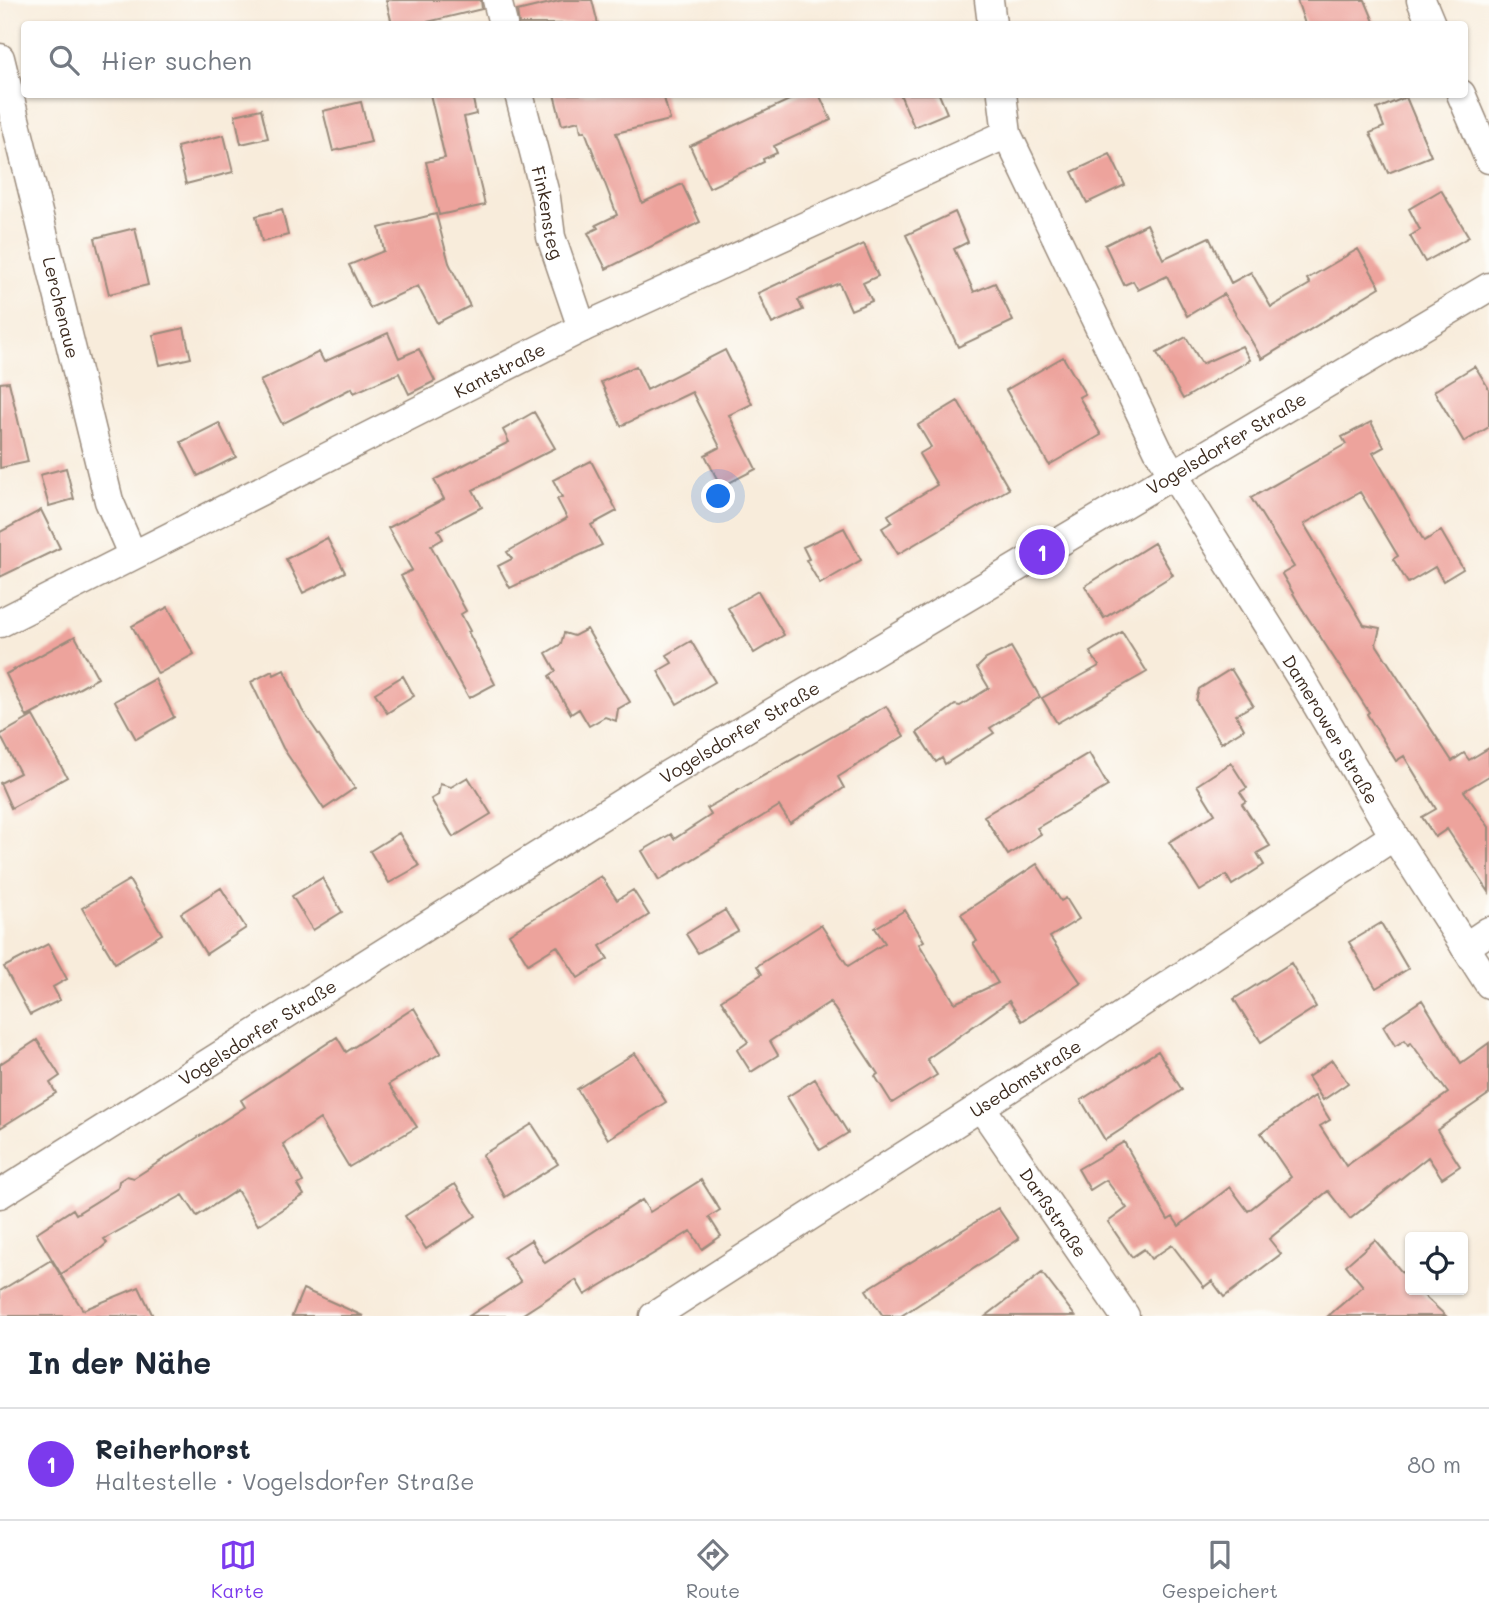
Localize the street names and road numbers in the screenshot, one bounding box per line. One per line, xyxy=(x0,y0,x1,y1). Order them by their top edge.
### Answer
street label: Finkensteg xyxy=(526,163,570,262)
street label: Lerchenaue xyxy=(37,254,85,361)
street label: Kantstraße xyxy=(450,337,549,403)
street label: Vogelsdorfer Straße xyxy=(1142,386,1311,500)
street label: Damerower Straße xyxy=(1277,650,1384,808)
street label: Vogelsdorfer Straße xyxy=(655,675,824,789)
street label: Vogelsdorfer Straße xyxy=(174,974,341,1091)
street label: Usedomstraße xyxy=(965,1033,1086,1123)
street label: Darßstraße xyxy=(1014,1163,1093,1262)

